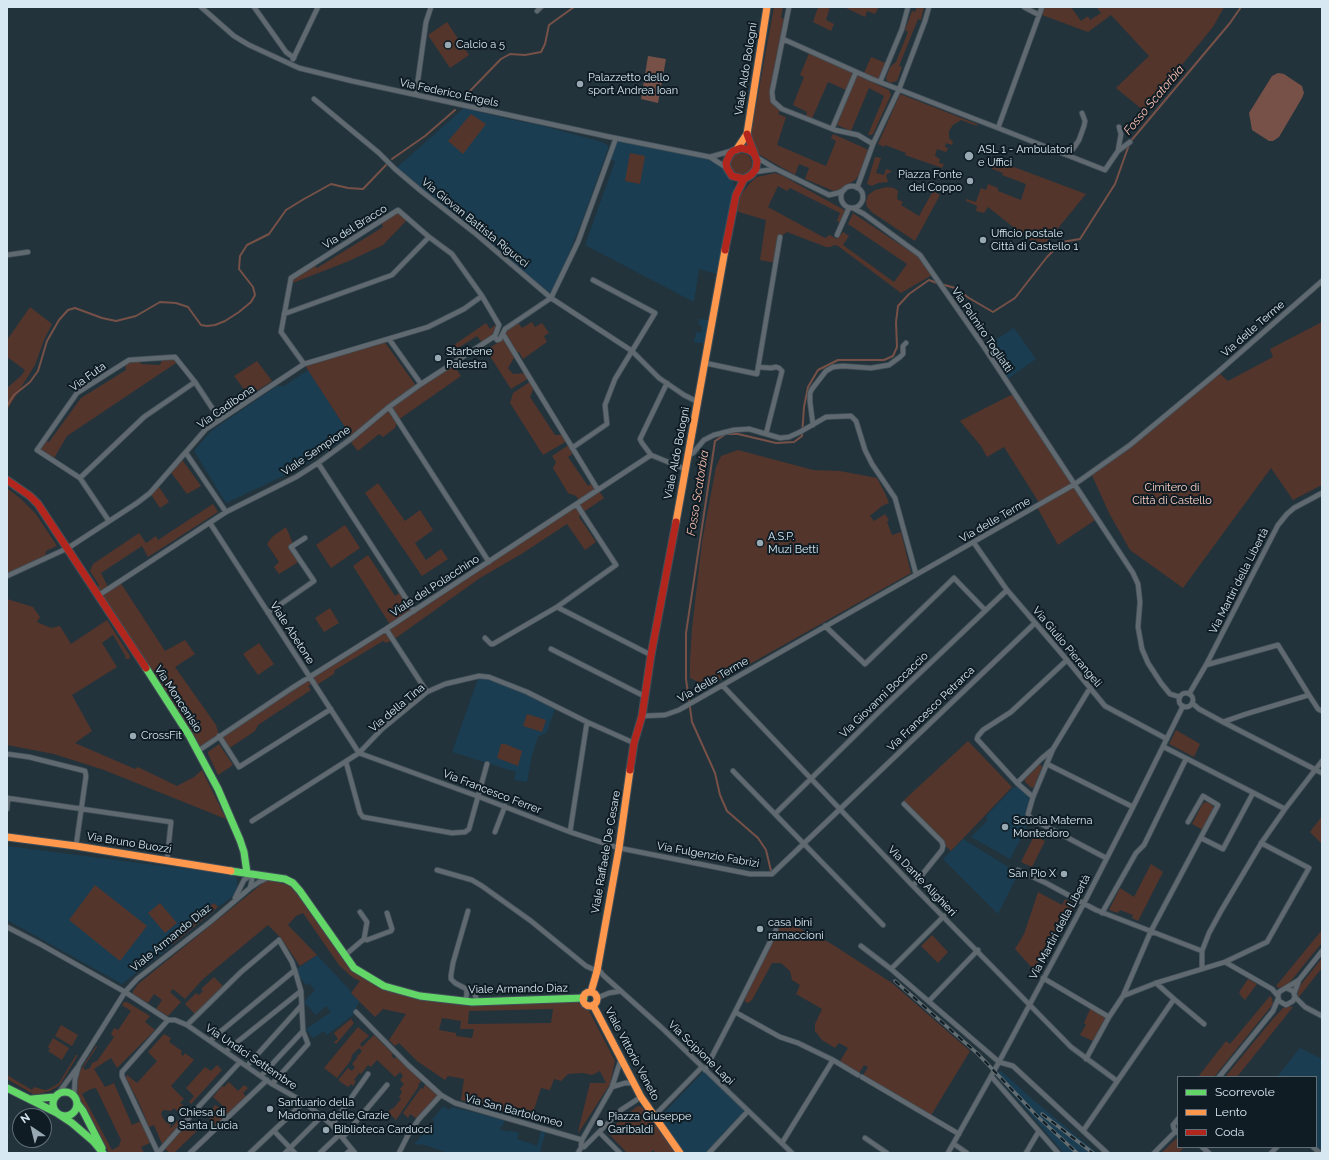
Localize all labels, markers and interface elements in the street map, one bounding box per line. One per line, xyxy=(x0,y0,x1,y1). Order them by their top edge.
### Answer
street label: Viale Aldo Bologni xyxy=(732,22,760,116)
place label: Calcio a 5 xyxy=(456,38,505,52)
marker: Calcio a 5 xyxy=(443,40,453,50)
water label: Fosso Scatorbia xyxy=(1121,62,1187,138)
place label: Palazzetto dello sport Andrea Ioan xyxy=(588,71,678,97)
street label: Via Federico Engels xyxy=(398,76,500,110)
marker: Palazzetto dello sport Andrea Ioan xyxy=(575,79,585,89)
place label: ASL 1 - Ambulatori e Uffici xyxy=(978,143,1072,169)
marker: ASL 1 - Ambulatori e Uffici xyxy=(963,150,975,162)
place label: Piazza Fonte del Coppo xyxy=(898,168,962,194)
street label: Via Giovan Battista Rigucci xyxy=(419,176,531,270)
marker: Piazza Fonte del Coppo xyxy=(965,176,975,186)
street label: Via del Bracco xyxy=(320,202,390,252)
place label: Ufficio postale Città di Castello 1 xyxy=(991,227,1078,253)
marker: Ufficio postale Città di Castello 1 xyxy=(978,235,988,245)
street label: Via Palmiro Togliatti xyxy=(949,285,1015,375)
street label: Via delle Terme xyxy=(1219,298,1287,360)
place label: Starbene Palestra xyxy=(446,345,492,371)
marker: Starbene Palestra xyxy=(433,353,443,363)
street label: Via Futa xyxy=(68,360,108,394)
street label: Via Cadibona xyxy=(195,382,257,432)
street label: Viale Aldo Bologni xyxy=(662,406,692,500)
street label: Viale Sempione xyxy=(279,423,353,479)
water label: Fosso Scatorbia xyxy=(684,449,712,537)
park label: Cimitero di Città di Castello xyxy=(1132,481,1212,507)
street label: Via delle Terme xyxy=(957,494,1033,546)
street label: Via Martiri della Libertà xyxy=(1207,526,1271,636)
place label: A.S.P. Muzi Betti xyxy=(768,530,818,556)
marker: A.S.P. Muzi Betti xyxy=(755,538,765,548)
street label: Viale del Polacchino xyxy=(388,552,482,620)
street label: Viale Abetone xyxy=(267,599,317,667)
street label: Via Giulio Pierangeli xyxy=(1030,604,1104,690)
street label: Via Giovanni Boccaccio xyxy=(837,649,931,741)
street label: Via delle Terme xyxy=(675,654,751,706)
street label: Via Moncenisio xyxy=(152,663,204,735)
street label: Via Francesco Petrarca xyxy=(885,664,977,754)
street label: Via della Tina xyxy=(367,681,427,735)
place label: CrossFit xyxy=(141,729,182,743)
marker: CrossFit xyxy=(128,731,138,741)
street label: Via Francesco Ferrer xyxy=(441,767,543,817)
street label: Viale Raffaele De Cesare xyxy=(589,789,623,915)
place label: Scuola Materna Montedoro xyxy=(1013,814,1092,840)
marker: Scuola Materna Montedoro xyxy=(1000,822,1010,832)
street label: Via Bruno Buozzi xyxy=(86,830,172,856)
street label: Via Fulgenzio Fabrizi xyxy=(656,839,760,871)
street label: Via Dante Alighieri xyxy=(885,843,959,919)
place label: San Pio X xyxy=(1009,867,1056,881)
marker: San Pio X xyxy=(1059,869,1069,879)
street label: Via Martiri della Libertà xyxy=(1027,872,1093,982)
street label: Viale Armando Diaz xyxy=(128,901,214,975)
place label: casa bini ramaccioni xyxy=(768,916,824,942)
marker: casa bini ramaccioni xyxy=(755,924,765,934)
street label: Viale Armando Diaz xyxy=(468,982,568,996)
street label: Viale Vittorio Veneto xyxy=(602,1005,662,1103)
street label: Via Scipione Lapi xyxy=(665,1018,737,1088)
street label: Via Undici Settembre xyxy=(203,1021,299,1093)
legend xyxy=(1177,1076,1317,1148)
text: Scorrevole xyxy=(1215,1085,1275,1099)
street label: Via San Bartolomeo xyxy=(464,1092,564,1130)
place label: Santuario della Madonna delle Grazie xyxy=(278,1096,389,1122)
marker: Santuario della Madonna delle Grazie xyxy=(265,1104,275,1114)
text: Lento xyxy=(1215,1105,1247,1119)
place label: Chiesa di Santa Lucia xyxy=(179,1106,238,1132)
north arrow xyxy=(12,1108,52,1148)
place label: Piazza Giuseppe Garibaldi xyxy=(608,1110,691,1136)
text: N xyxy=(18,1111,33,1126)
marker: Chiesa di Santa Lucia xyxy=(166,1114,176,1124)
marker: Piazza Giuseppe Garibaldi xyxy=(595,1118,605,1128)
place label: Biblioteca Carducci xyxy=(334,1123,432,1137)
marker: Biblioteca Carducci xyxy=(321,1125,331,1135)
text: Coda xyxy=(1215,1125,1244,1139)

